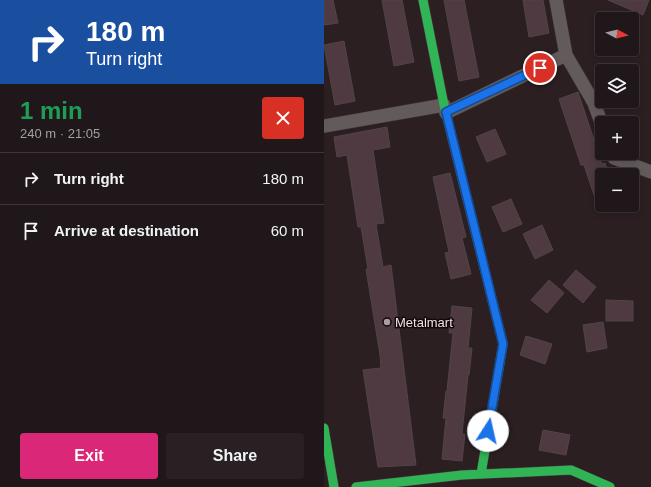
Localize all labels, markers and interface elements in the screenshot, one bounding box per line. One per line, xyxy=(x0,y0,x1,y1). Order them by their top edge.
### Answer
north arrow xyxy=(595,12,639,56)
map controls xyxy=(595,12,639,212)
icon: right xyxy=(20,16,72,68)
text: 180 m xyxy=(86,16,165,47)
text: Turn right xyxy=(86,49,162,69)
pin xyxy=(523,51,557,85)
icon: arrive xyxy=(529,57,551,79)
button: layers xyxy=(595,64,639,108)
text: 1 min xyxy=(20,97,83,124)
button: close xyxy=(262,97,304,139)
button: + xyxy=(595,116,639,160)
text: 240 m · 21:05 xyxy=(20,126,100,141)
icon: right xyxy=(20,168,42,190)
button: − xyxy=(595,168,639,212)
text: Turn right xyxy=(54,170,124,187)
text: 180 m xyxy=(262,170,304,187)
icon: arrive xyxy=(20,220,42,242)
text: Arrive at destination xyxy=(54,222,199,239)
text: 60 m xyxy=(271,222,304,239)
place label: Metalmart xyxy=(395,315,453,330)
marker: Metalmart xyxy=(382,317,392,327)
position arrow xyxy=(467,410,509,452)
button: Exit xyxy=(20,433,158,479)
button: Share xyxy=(166,433,304,479)

